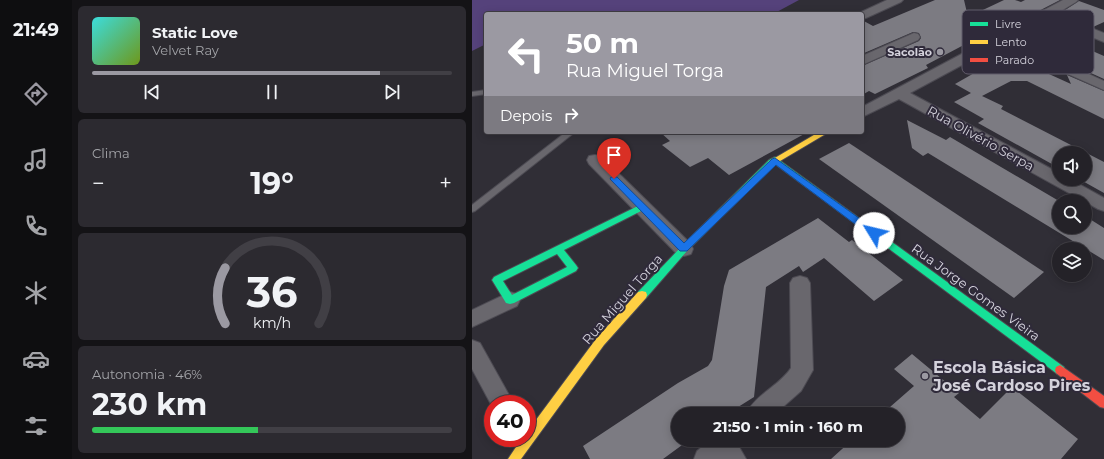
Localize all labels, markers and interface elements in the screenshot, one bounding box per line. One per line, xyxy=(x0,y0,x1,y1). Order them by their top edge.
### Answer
legend xyxy=(962,10,1094,74)
text: Livre xyxy=(995,17,1022,31)
text: 21:49 xyxy=(13,19,59,41)
text: Static Love xyxy=(152,23,238,42)
text: 50 m xyxy=(566,26,639,60)
icon: left xyxy=(500,28,552,80)
text: Lento xyxy=(995,35,1027,49)
text: Velvet Ray xyxy=(152,42,219,58)
place label: Sacolão xyxy=(887,45,932,59)
marker: Sacolão xyxy=(935,47,945,57)
text: Parado xyxy=(995,53,1034,67)
text: Rua Miguel Torga xyxy=(566,60,724,82)
icon: directions xyxy=(22,80,50,108)
icon: previous xyxy=(141,81,163,103)
icon: pause xyxy=(261,81,283,103)
icon: next xyxy=(381,81,403,103)
street label: Rua Olivério Serpa xyxy=(925,102,1037,174)
icon: right xyxy=(560,104,582,126)
text: Depois xyxy=(500,106,552,125)
pin xyxy=(597,138,631,179)
icon: arrive xyxy=(603,144,625,166)
text: Clima xyxy=(92,145,130,161)
icon: music xyxy=(22,146,50,174)
map controls xyxy=(1052,146,1092,282)
button: sound xyxy=(1052,146,1092,186)
text: 19° xyxy=(250,165,294,202)
text: − xyxy=(92,170,105,197)
text: + xyxy=(439,170,452,197)
button: search xyxy=(1052,194,1092,234)
icon: phone xyxy=(22,212,50,240)
position arrow xyxy=(853,212,895,254)
street label: Rua Jorge Gomes Vieira xyxy=(909,240,1043,344)
button: layers xyxy=(1052,242,1092,282)
street label: Rua Miguel Torga xyxy=(579,251,665,347)
text: 36 xyxy=(245,267,298,317)
icon: climate xyxy=(22,279,50,307)
text: km/h xyxy=(253,314,291,332)
icon: car xyxy=(22,345,50,373)
place label: Escola Básica José Cardoso Pires xyxy=(932,358,1091,395)
text: Autonomia · 46% xyxy=(92,366,202,382)
marker: Escola Básica José Cardoso Pires xyxy=(920,371,930,381)
text: 230 km xyxy=(92,386,207,423)
speed limit sign: 40 xyxy=(484,395,536,447)
icon: filters xyxy=(22,412,50,440)
text: 21:50 · 1 min · 160 m xyxy=(713,417,863,436)

